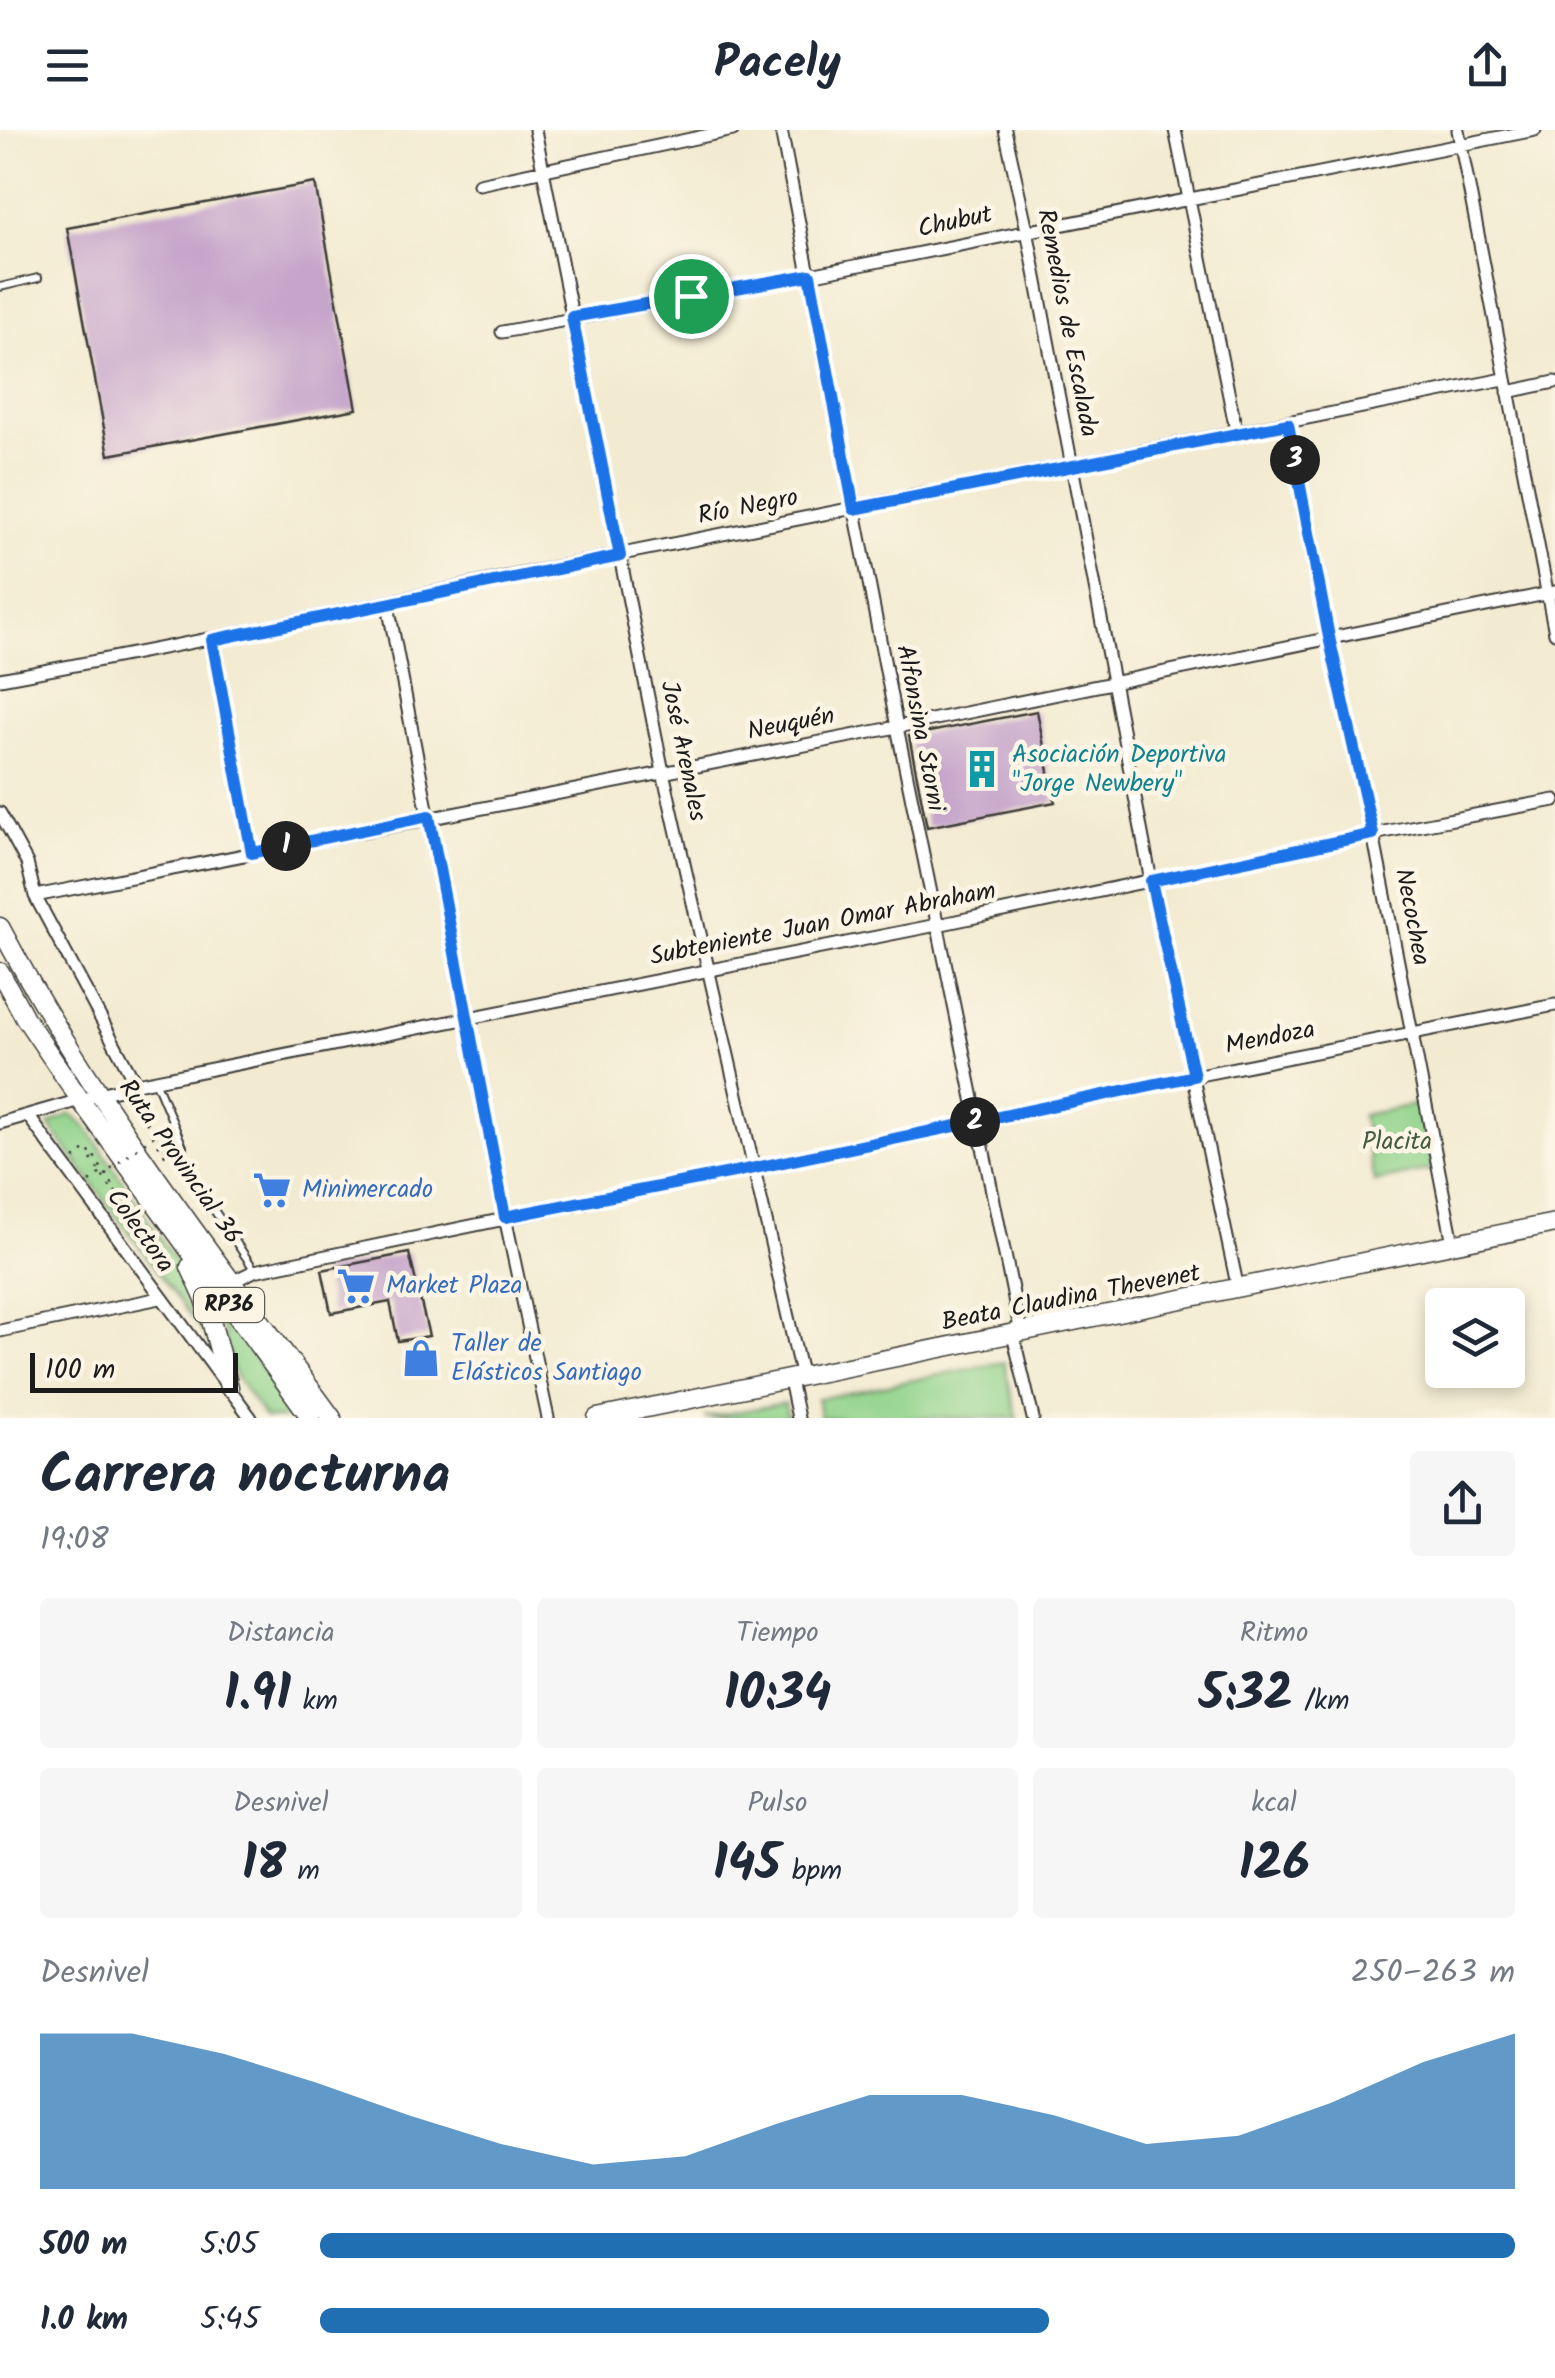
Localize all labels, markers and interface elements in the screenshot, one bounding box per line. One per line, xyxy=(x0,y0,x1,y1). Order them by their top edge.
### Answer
text: Pacely xyxy=(714,29,841,101)
icon: menu xyxy=(40,38,95,93)
icon: share xyxy=(1460,38,1515,93)
street label: Chubut xyxy=(914,195,996,249)
street label: Remedios de Escalada xyxy=(1025,206,1109,440)
pin xyxy=(649,254,734,339)
icon: arrive xyxy=(664,269,719,324)
pin: 3 xyxy=(1270,435,1320,485)
text: 3 xyxy=(1287,437,1303,482)
street label: Río Negro xyxy=(694,478,802,536)
street label: Alfonsina Storni xyxy=(884,641,956,816)
street label: José Arenales xyxy=(649,677,717,825)
street label: Neuquén xyxy=(744,696,838,752)
place label: Asociación Deportiva "Jorge Newbery" xyxy=(1012,735,1227,804)
building icon: Asociación Deportiva "Jorge Newbery" xyxy=(961,748,1003,790)
pin: 1 xyxy=(261,821,311,871)
text: 1 xyxy=(282,823,290,868)
street label: Necochea xyxy=(1383,865,1441,969)
street label: Subteniente Juan Omar Abraham xyxy=(647,871,999,977)
street label: Mendoza xyxy=(1222,1010,1318,1066)
street label: Ruta Provincial 36 xyxy=(108,1071,252,1253)
pin: 2 xyxy=(950,1097,1000,1147)
text: 2 xyxy=(967,1099,983,1144)
park label: Placita xyxy=(1362,1122,1432,1162)
supermarket icon: Minimercado xyxy=(251,1169,293,1211)
place label: Minimercado xyxy=(302,1170,433,1210)
street label: Colectora xyxy=(96,1180,184,1282)
street label: Beata Claudina Thevenet xyxy=(938,1253,1204,1343)
supermarket icon: Market Plaza xyxy=(335,1265,377,1307)
place label: Market Plaza xyxy=(386,1266,523,1306)
road number: RP36 xyxy=(194,1288,264,1322)
map controls xyxy=(1425,1288,1525,1388)
button: layers xyxy=(1425,1288,1525,1388)
place label: Taller de Elásticos Santiago xyxy=(451,1324,642,1393)
shop icon: Taller de Elásticos Santiago xyxy=(400,1337,442,1379)
scale bar xyxy=(30,1348,238,1392)
text: 100 m xyxy=(45,1348,115,1393)
text: Carrera nocturna xyxy=(40,1434,450,1521)
button: share xyxy=(1410,1451,1515,1556)
text: 19:08 xyxy=(40,1515,109,1566)
text: Distancia xyxy=(227,1611,335,1656)
text: Tiempo xyxy=(736,1611,819,1656)
text: Ritmo xyxy=(1240,1611,1309,1656)
text: 1.91 xyxy=(224,1656,291,1736)
text: 10:34 xyxy=(724,1656,831,1736)
text: 5:32 xyxy=(1199,1656,1293,1736)
text: km xyxy=(291,1679,338,1724)
text: /km xyxy=(1293,1679,1349,1724)
text: Desnivel xyxy=(233,1781,329,1826)
text: Pulso xyxy=(747,1781,808,1826)
text: kcal xyxy=(1251,1781,1297,1826)
text: 18 xyxy=(242,1826,286,1906)
text: 145 xyxy=(713,1826,781,1906)
text: 126 xyxy=(1238,1826,1310,1906)
text: m xyxy=(286,1849,320,1894)
text: bpm xyxy=(781,1849,842,1894)
text: Desnivel xyxy=(40,1948,149,1999)
text: 250–263 m xyxy=(1351,1948,1515,1999)
text: 500 m xyxy=(40,2220,128,2271)
text: 5:05 xyxy=(200,2220,258,2271)
text: 1.0 km xyxy=(40,2295,128,2346)
text: 5:45 xyxy=(200,2295,260,2346)

